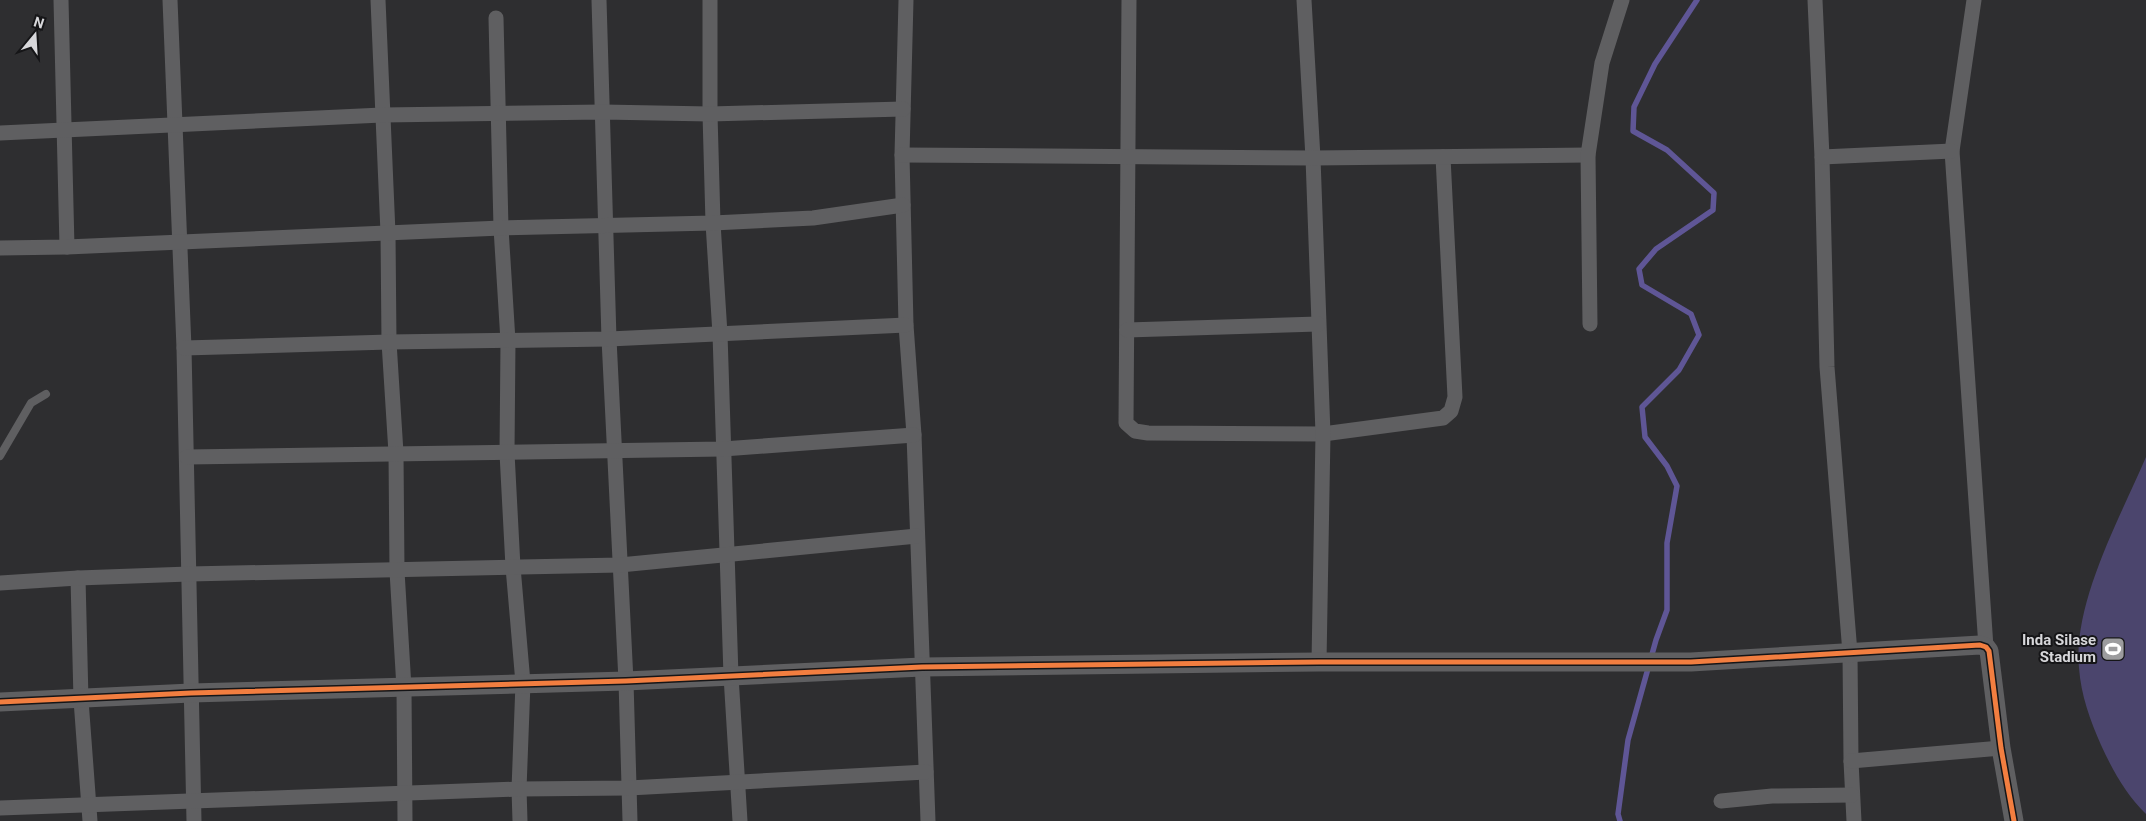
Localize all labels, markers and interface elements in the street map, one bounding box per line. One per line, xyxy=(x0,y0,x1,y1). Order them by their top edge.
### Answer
north arrow xyxy=(10,10,60,60)
text: N xyxy=(32,13,46,32)
place label: Inda Silase Stadium xyxy=(2022,631,2096,666)
sports icon: Inda Silase Stadium xyxy=(2100,636,2126,662)

